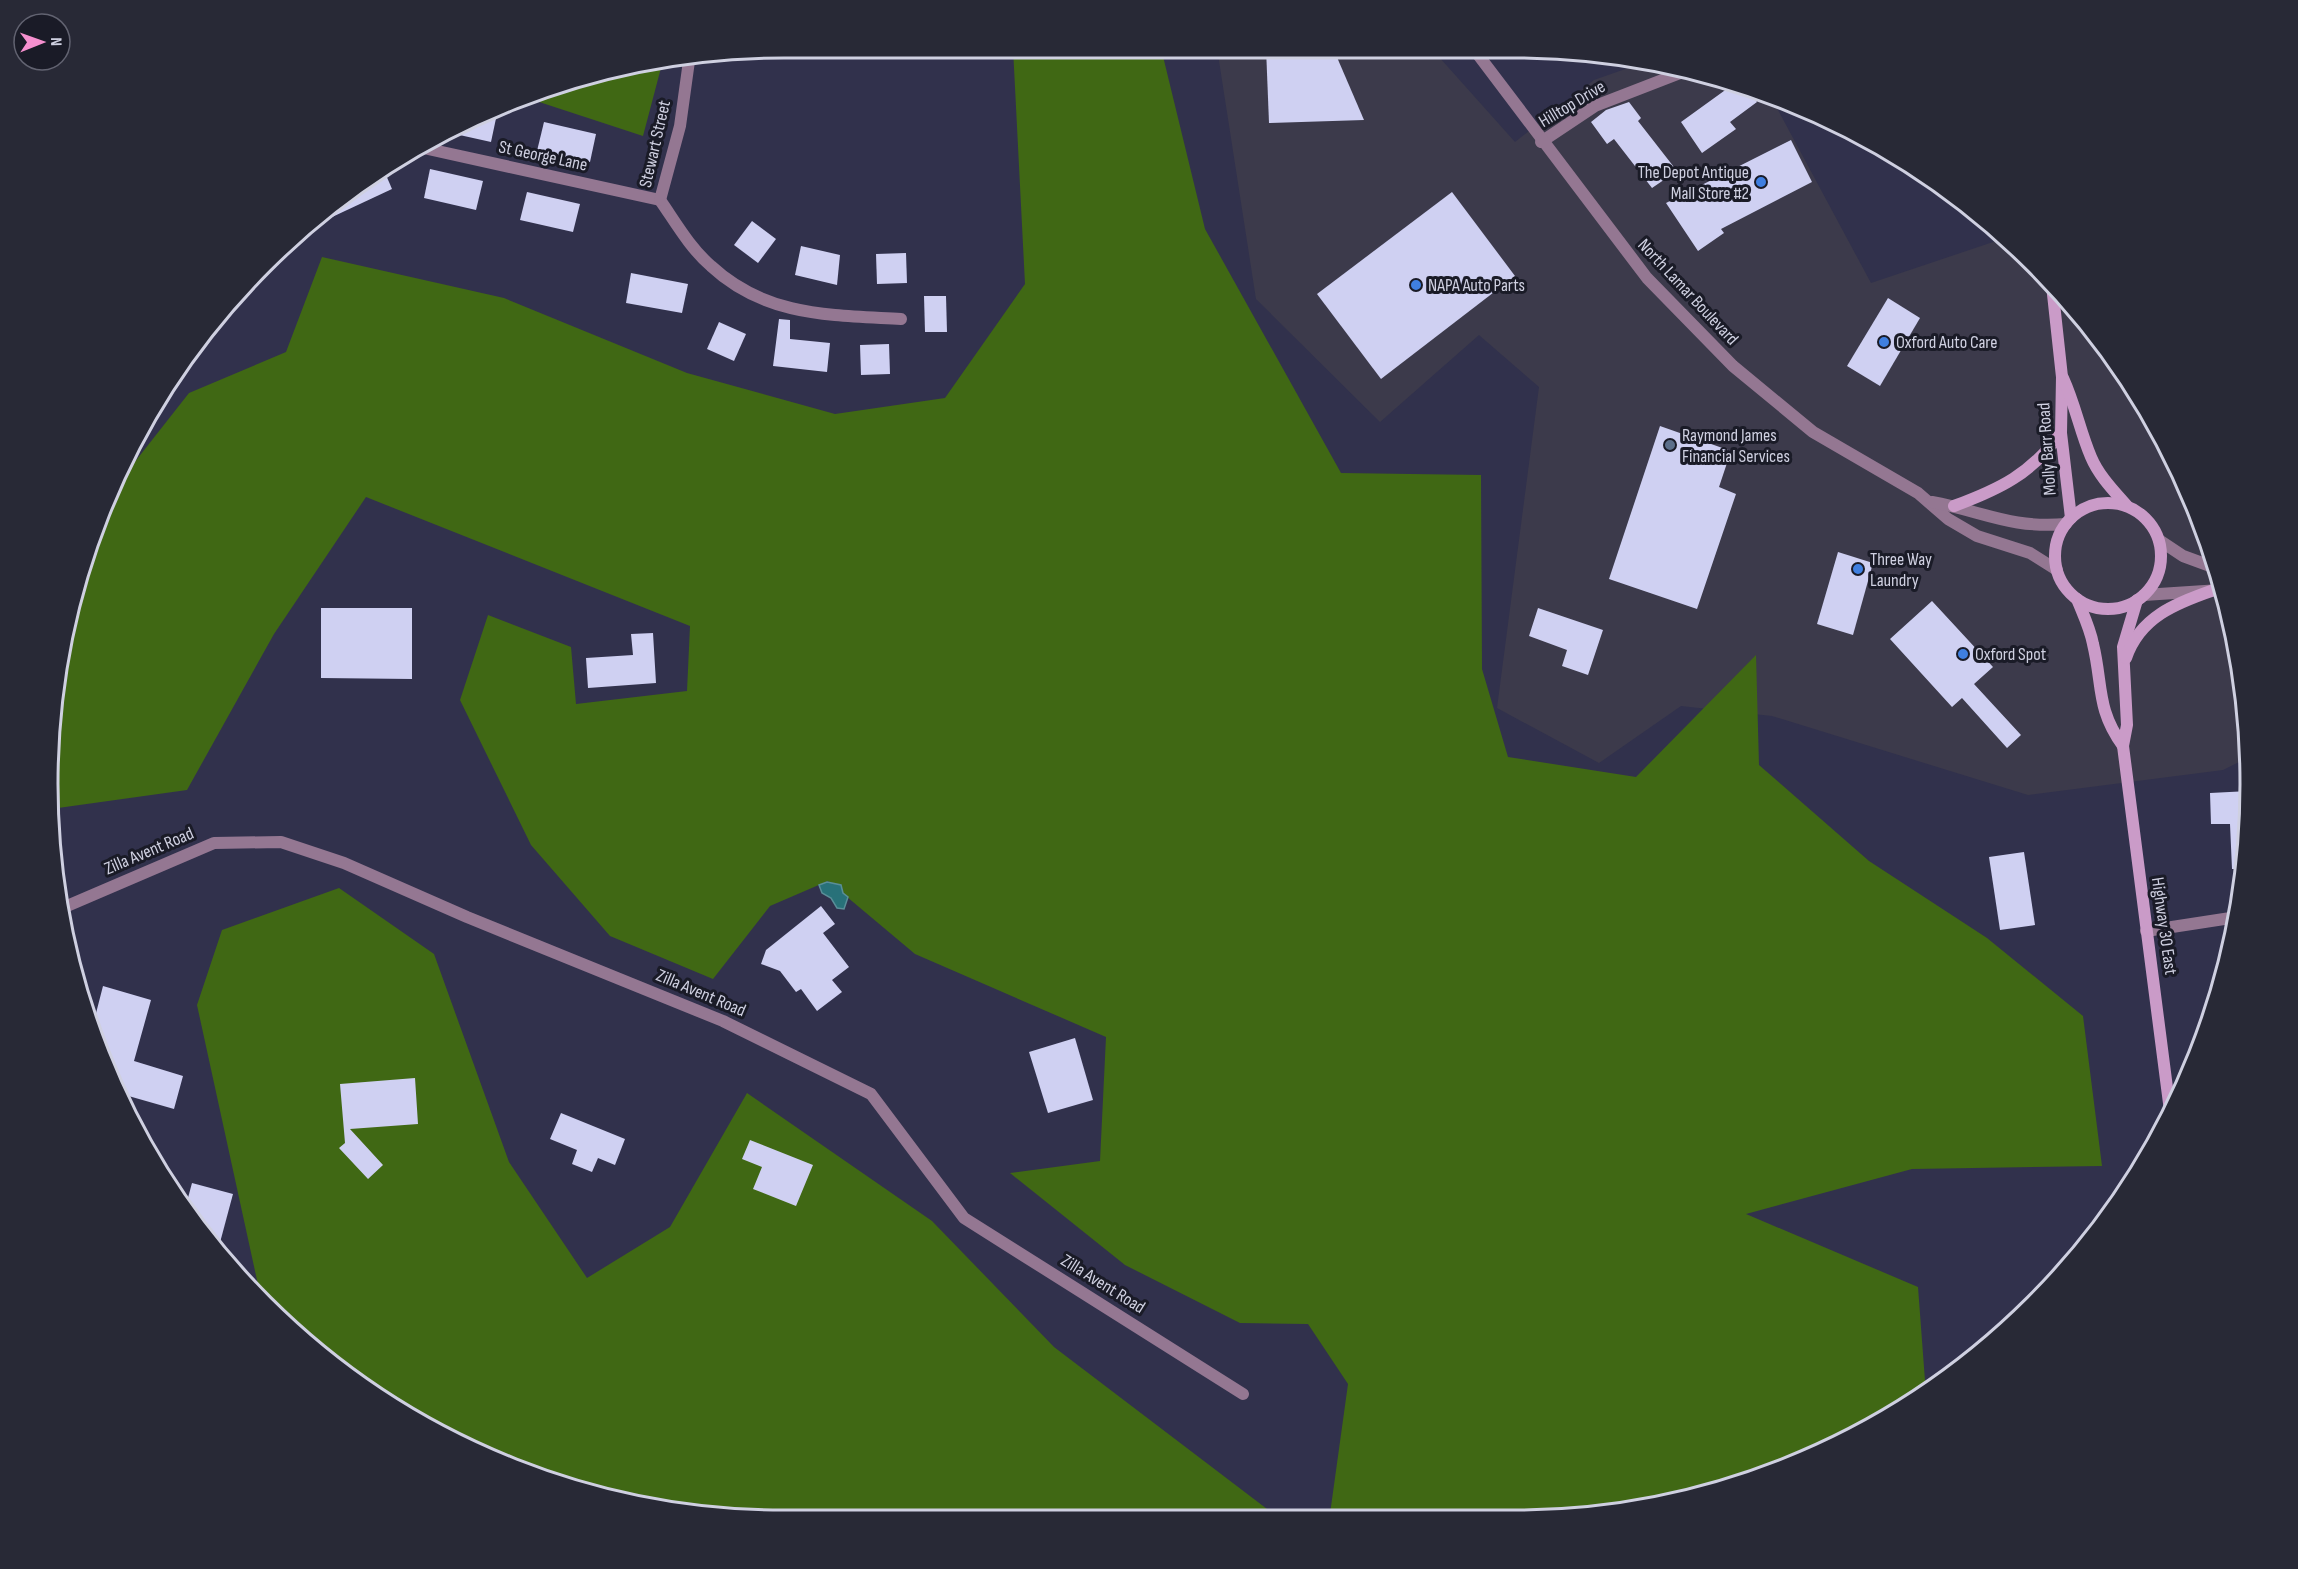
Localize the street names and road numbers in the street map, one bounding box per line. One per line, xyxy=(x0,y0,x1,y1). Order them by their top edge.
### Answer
street label: Hilltop Drive xyxy=(1535,76,1609,132)
street label: Stewart Street xyxy=(635,98,675,190)
street label: St George Lane xyxy=(497,136,589,176)
street label: North Lamar Boulevard xyxy=(1633,234,1743,350)
street label: Molly Barr Road xyxy=(2033,402,2061,496)
street label: Zilla Avent Road xyxy=(101,823,197,879)
street label: Highway 30 East xyxy=(2147,876,2181,977)
street label: Zilla Avent Road xyxy=(653,965,749,1021)
street label: Zilla Avent Road xyxy=(1057,1250,1149,1318)

